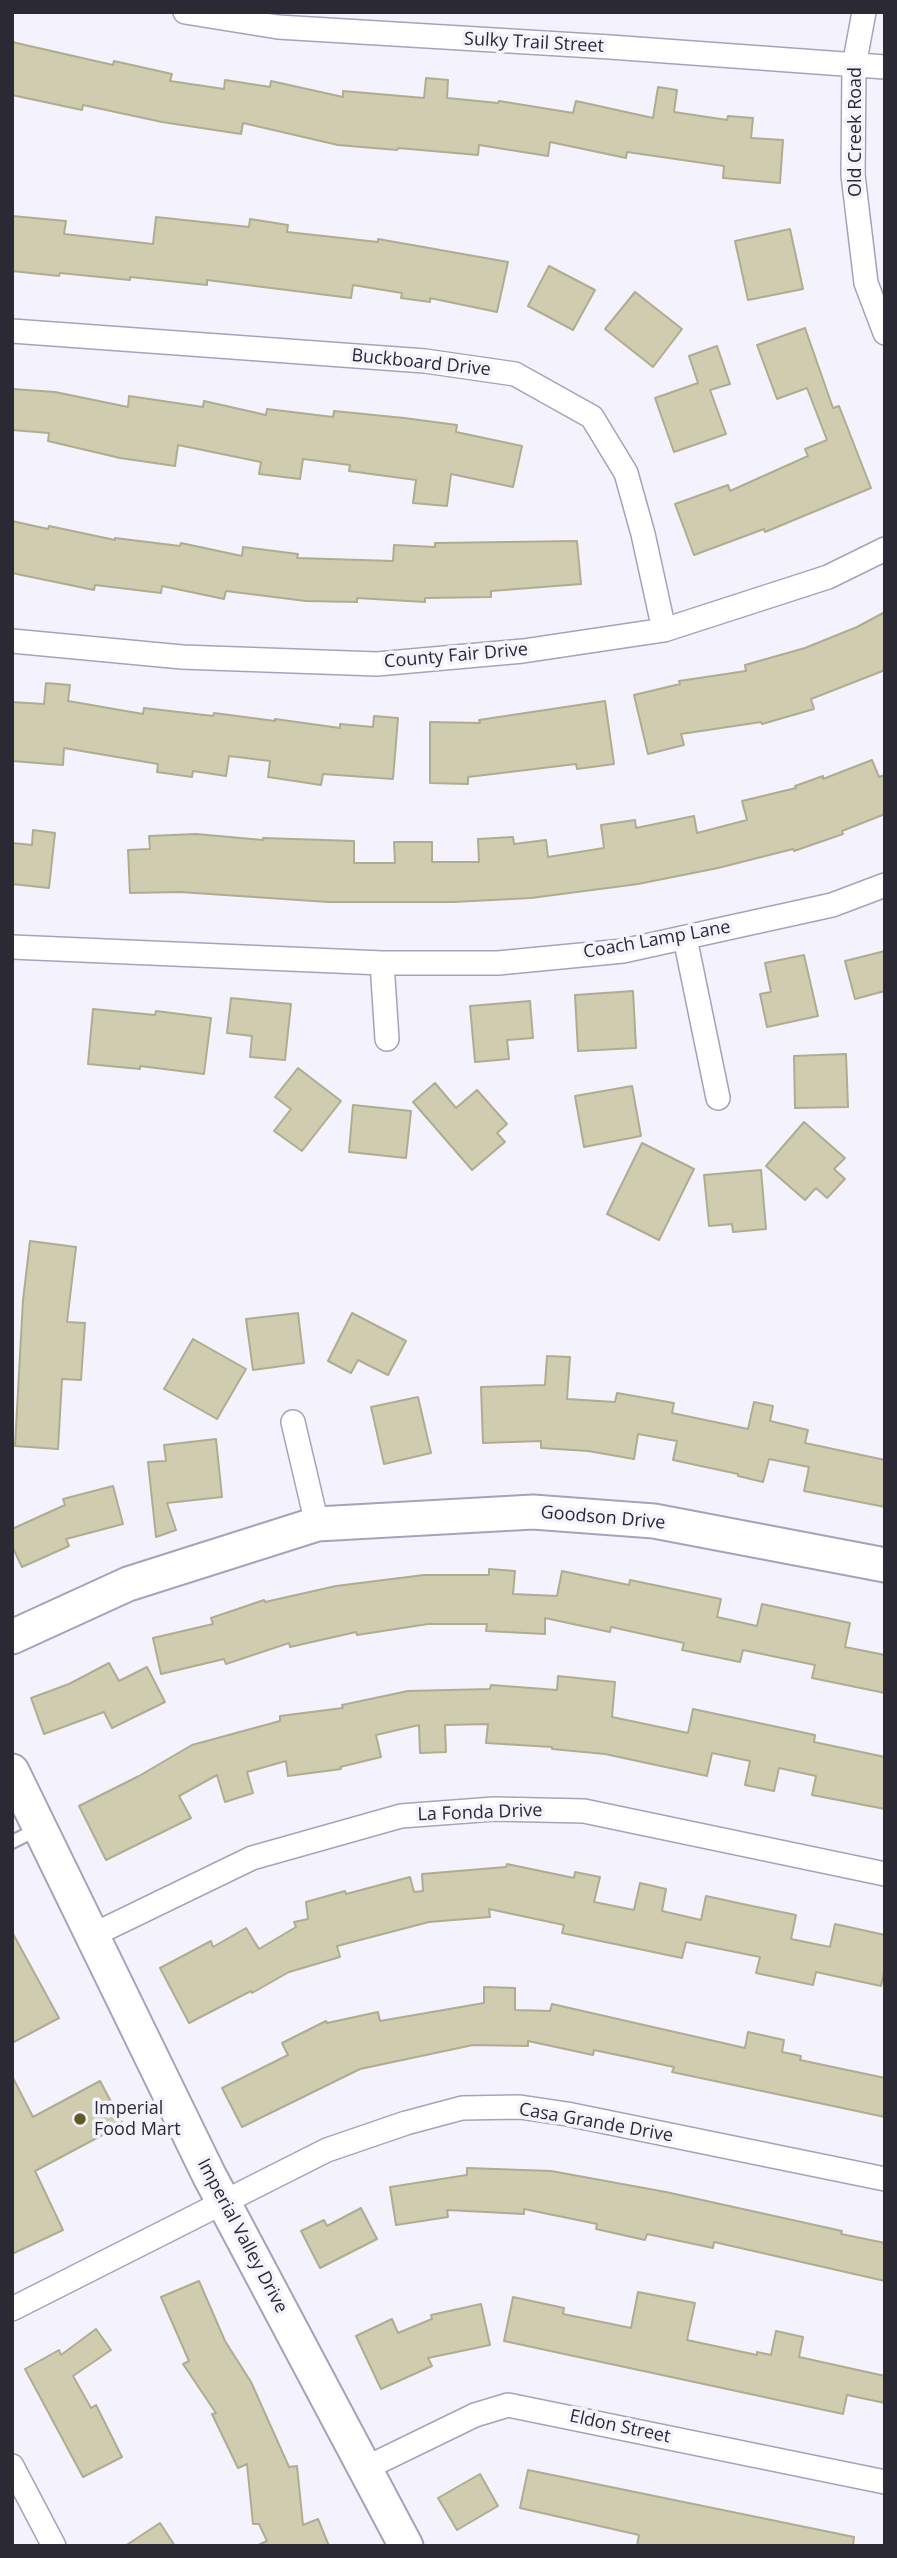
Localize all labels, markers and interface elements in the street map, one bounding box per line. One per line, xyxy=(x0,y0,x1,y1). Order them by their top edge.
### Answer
street label: Sulky Trail Street xyxy=(464,29,604,57)
street label: Old Creek Road xyxy=(845,67,867,197)
street label: Buckboard Drive xyxy=(350,345,492,381)
street label: County Fair Drive xyxy=(383,639,529,673)
street label: Coach Lamp Lane xyxy=(582,916,732,964)
street label: Goodson Drive xyxy=(540,1502,666,1534)
street label: La Fonda Drive xyxy=(417,1800,543,1826)
place label: Imperial Food Mart xyxy=(94,2098,181,2140)
street label: Casa Grande Drive xyxy=(517,2099,675,2147)
marker: Imperial Food Mart xyxy=(72,2111,88,2127)
street label: Imperial Valley Drive xyxy=(192,2155,292,2317)
street label: Eldon Street xyxy=(568,2406,672,2448)

